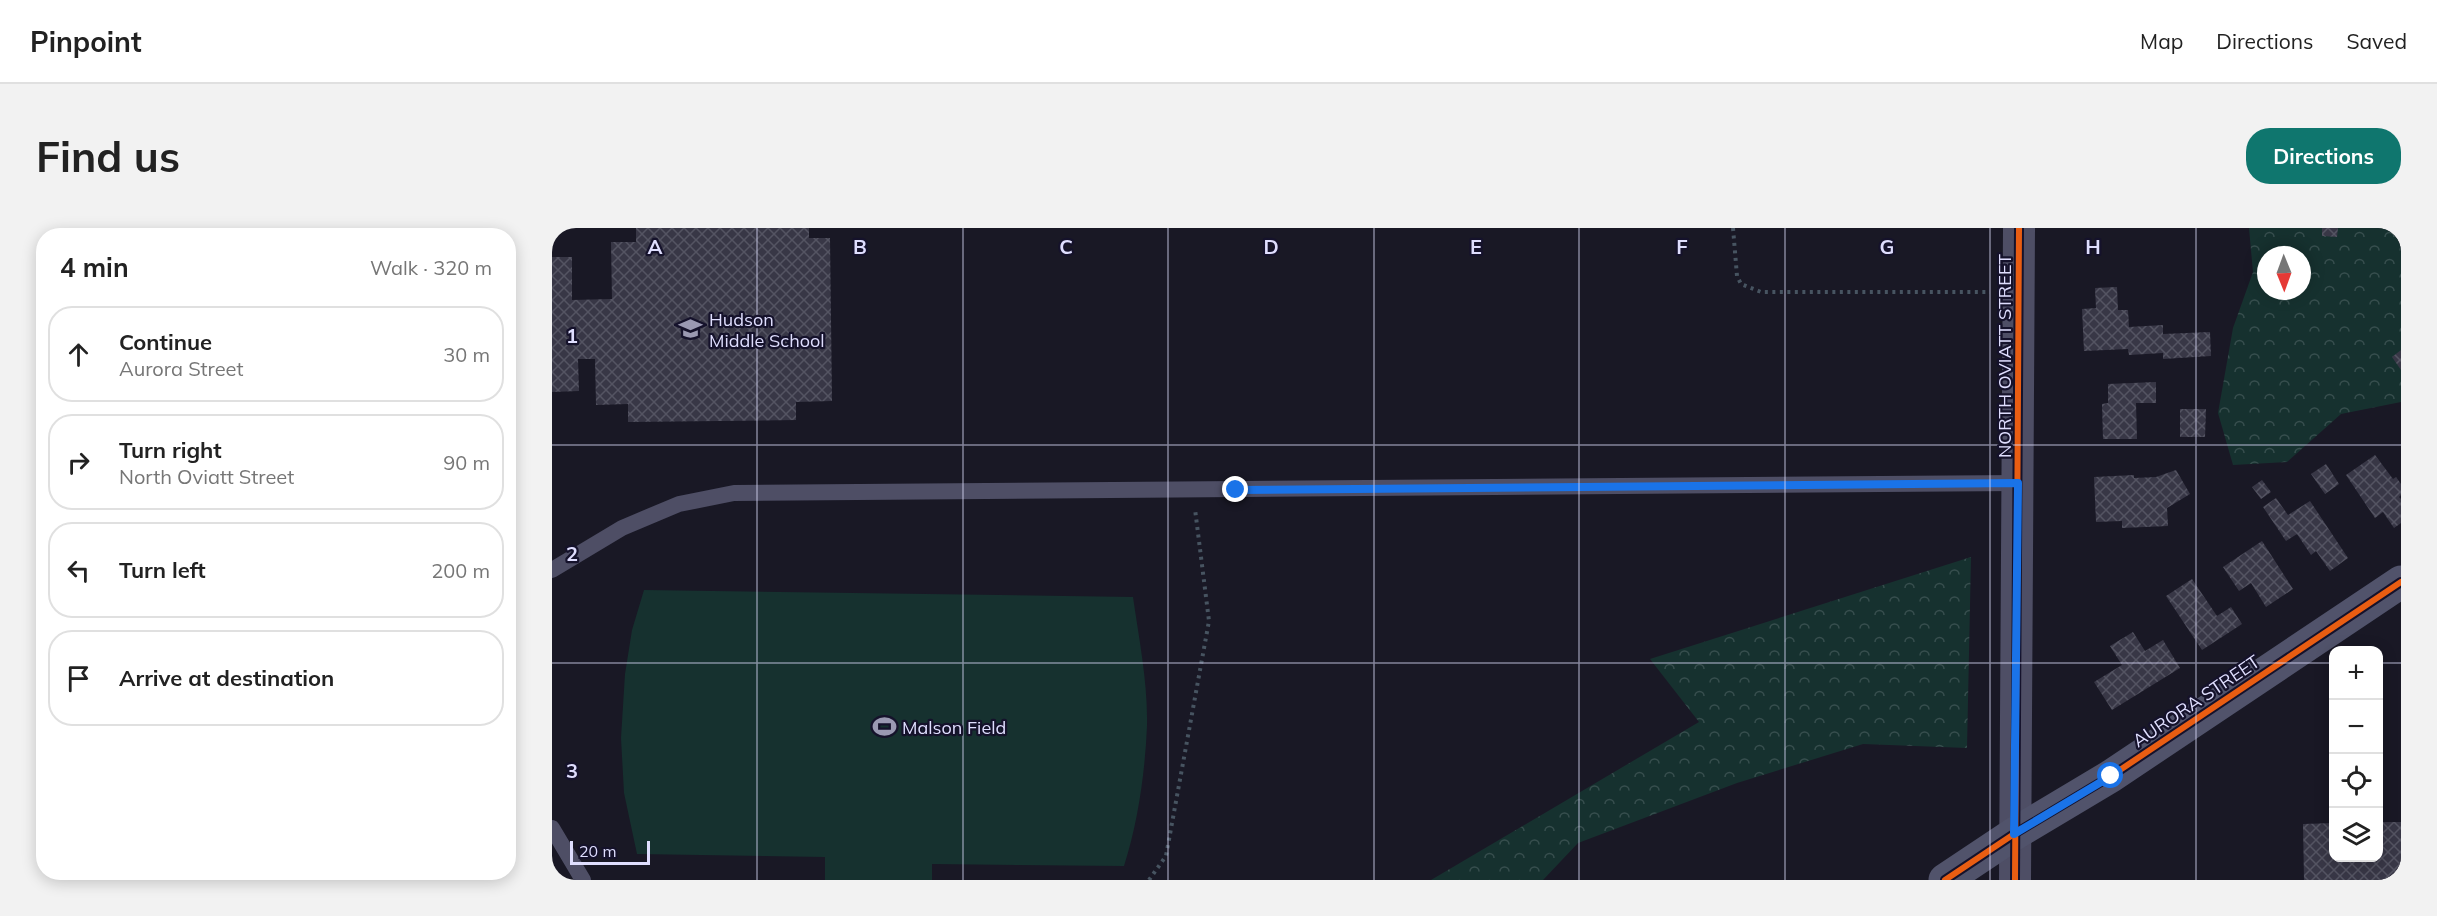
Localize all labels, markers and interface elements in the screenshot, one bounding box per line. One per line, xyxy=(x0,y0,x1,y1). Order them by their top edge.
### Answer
text: Pinpoint xyxy=(30,24,142,59)
text: Map xyxy=(2140,28,2183,54)
text: Directions xyxy=(2216,28,2313,54)
text: Saved xyxy=(2346,28,2407,54)
button: Directions xyxy=(2246,128,2401,184)
text: Find us xyxy=(36,130,180,183)
text: A xyxy=(648,234,663,259)
text: B xyxy=(853,234,867,259)
text: C xyxy=(1059,234,1073,259)
text: D xyxy=(1263,234,1279,259)
text: E xyxy=(1470,234,1482,259)
text: F xyxy=(1676,234,1688,259)
text: G xyxy=(1880,234,1894,259)
text: H xyxy=(2085,234,2101,259)
north arrow xyxy=(2257,246,2311,300)
text: 4 min xyxy=(60,251,129,284)
street label: NORTH OVIATT STREET xyxy=(1993,254,2016,458)
text: Walk · 320 m xyxy=(370,255,492,280)
place label: Hudson Middle School xyxy=(709,308,825,352)
school or university icon: Hudson Middle School xyxy=(678,316,704,342)
text: 1 xyxy=(566,323,578,348)
text: Continue xyxy=(119,328,212,356)
icon: ahead xyxy=(62,338,95,371)
text: 30 m xyxy=(443,342,490,367)
text: Aurora Street xyxy=(119,356,243,381)
text: Turn right xyxy=(119,436,222,464)
icon: right xyxy=(62,446,95,479)
text: 90 m xyxy=(443,450,490,475)
text: North Oviatt Street xyxy=(119,464,294,489)
route end xyxy=(1222,476,1248,502)
text: 2 xyxy=(566,541,578,566)
icon: left xyxy=(62,554,95,587)
text: Turn left xyxy=(119,556,206,584)
text: 200 m xyxy=(431,558,490,583)
map controls xyxy=(2329,646,2383,862)
button: + xyxy=(2329,646,2383,700)
street label: AURORA STREET xyxy=(2128,650,2264,752)
icon: arrive xyxy=(62,662,95,695)
text: Arrive at destination xyxy=(119,664,334,692)
button: − xyxy=(2329,700,2383,754)
sports icon: Malson Field xyxy=(871,714,897,740)
place label: Malson Field xyxy=(902,716,1006,739)
button: locate xyxy=(2329,754,2383,808)
text: 3 xyxy=(566,758,578,783)
route start xyxy=(2097,762,2123,788)
button: layers xyxy=(2329,808,2383,862)
scale bar xyxy=(570,838,650,866)
text: 20 m xyxy=(579,841,616,861)

